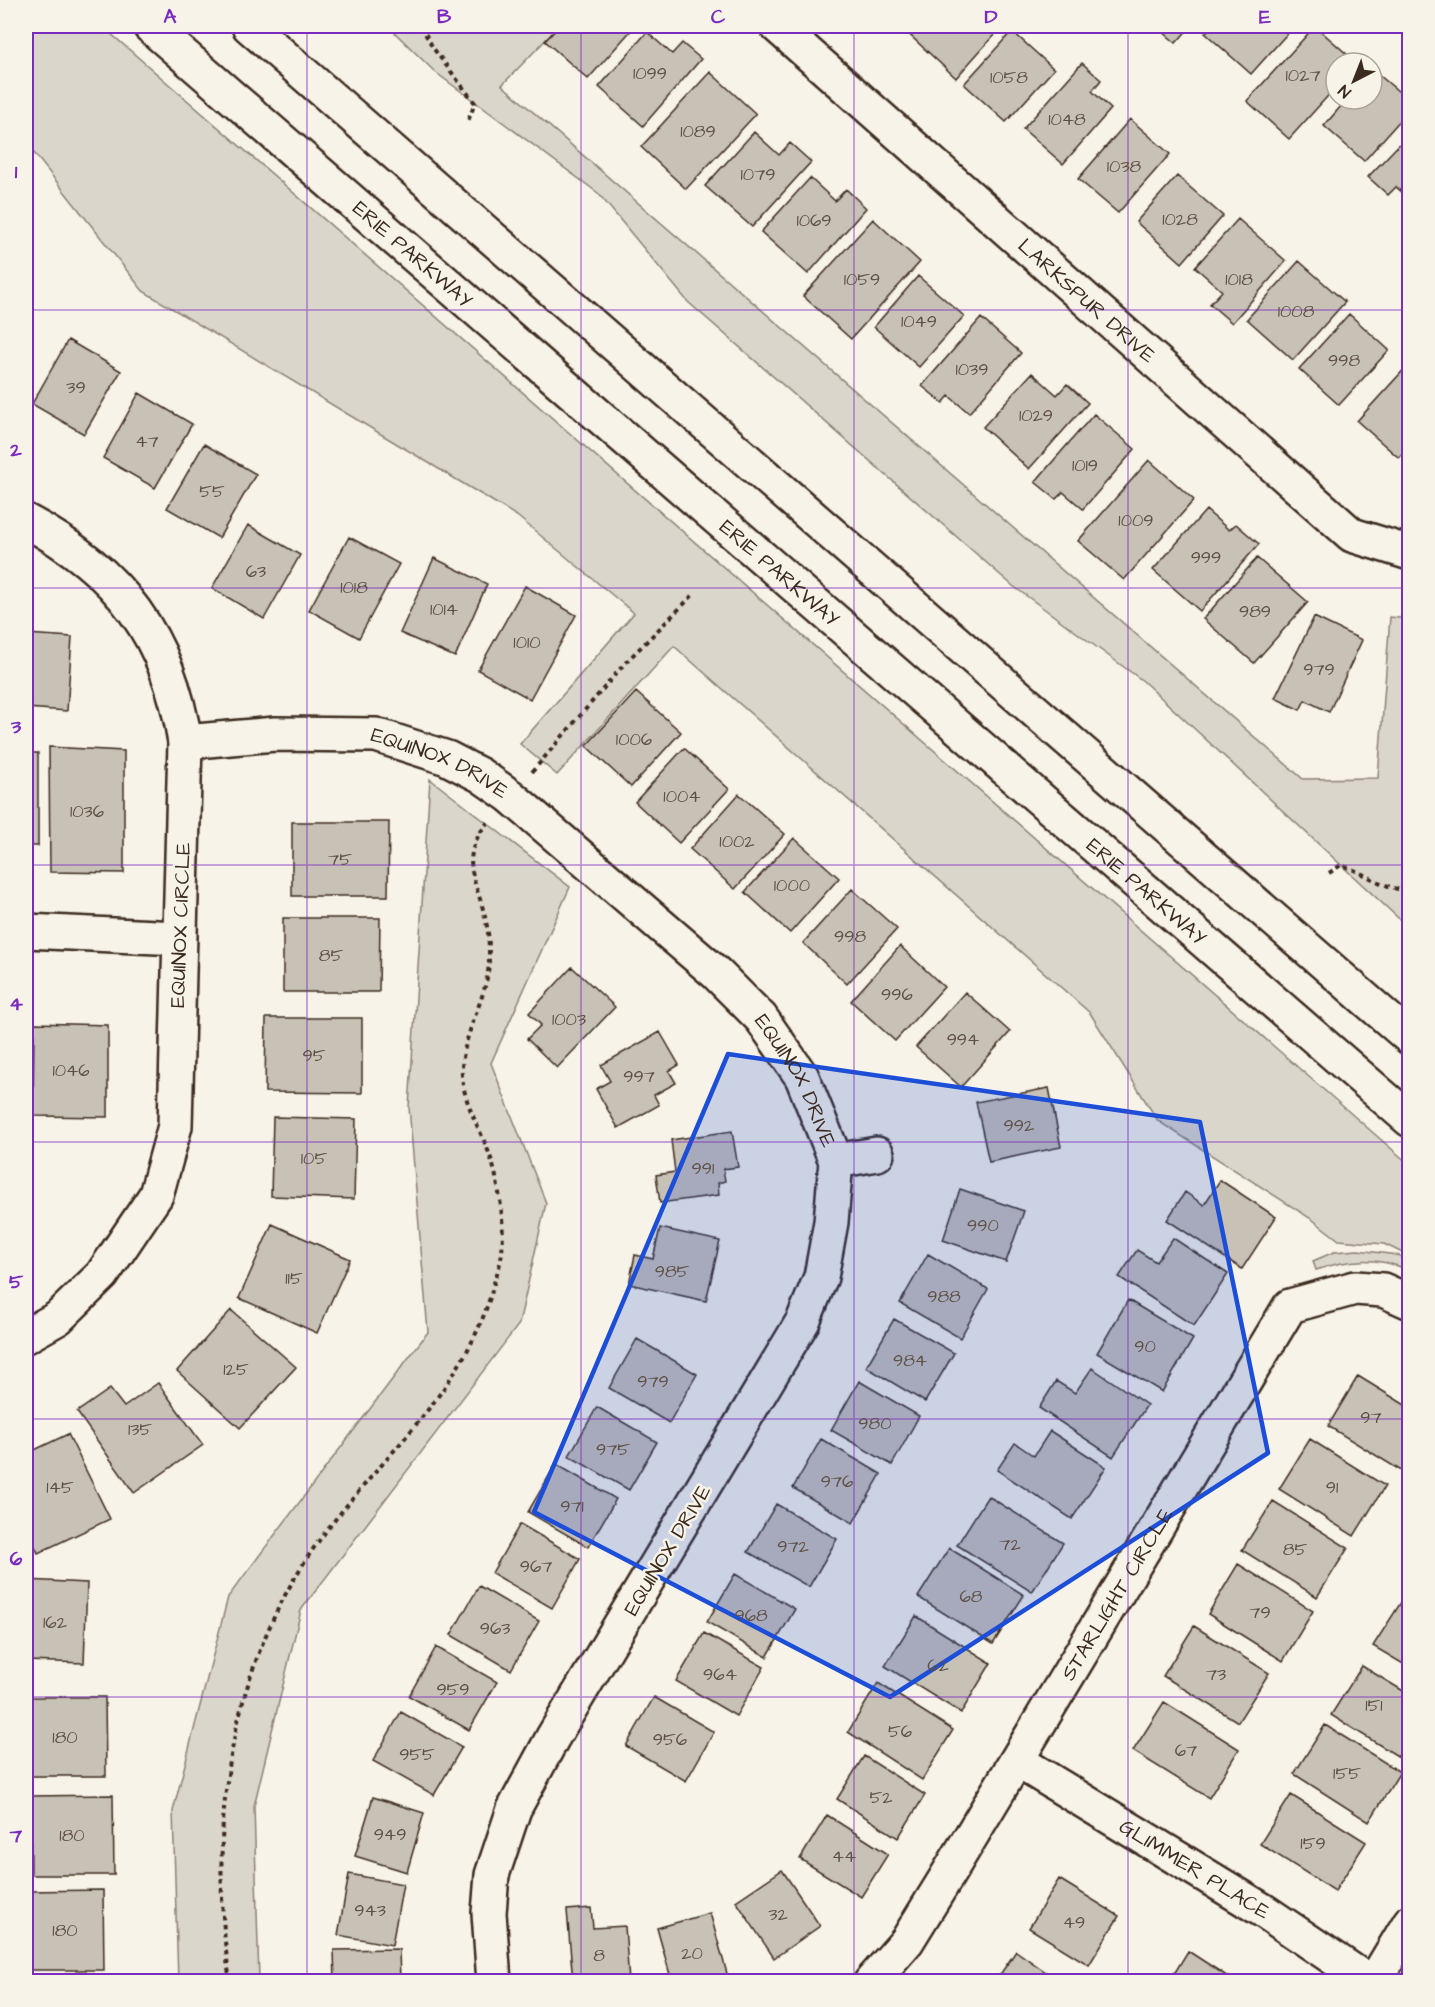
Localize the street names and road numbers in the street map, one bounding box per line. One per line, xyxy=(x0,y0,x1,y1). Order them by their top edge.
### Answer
street label: ERIE PARKWAY xyxy=(346,194,479,315)
street label: LARKSPUR DRIVE xyxy=(1011,232,1162,370)
street label: ERIE PARKWAY xyxy=(713,513,846,633)
street label: EQUINOX DRIVE xyxy=(367,720,515,806)
street label: ERIE PARKWAY xyxy=(1080,832,1213,952)
street label: EQUINOX CIRCLE xyxy=(163,841,198,1008)
street label: EQUINOX DRIVE xyxy=(748,1008,843,1152)
street label: EQUINOX DRIVE xyxy=(617,1479,718,1621)
street label: STARLIGHT CIRCLE xyxy=(1054,1502,1180,1686)
street label: GLIMMER PLACE xyxy=(1114,1812,1276,1927)

